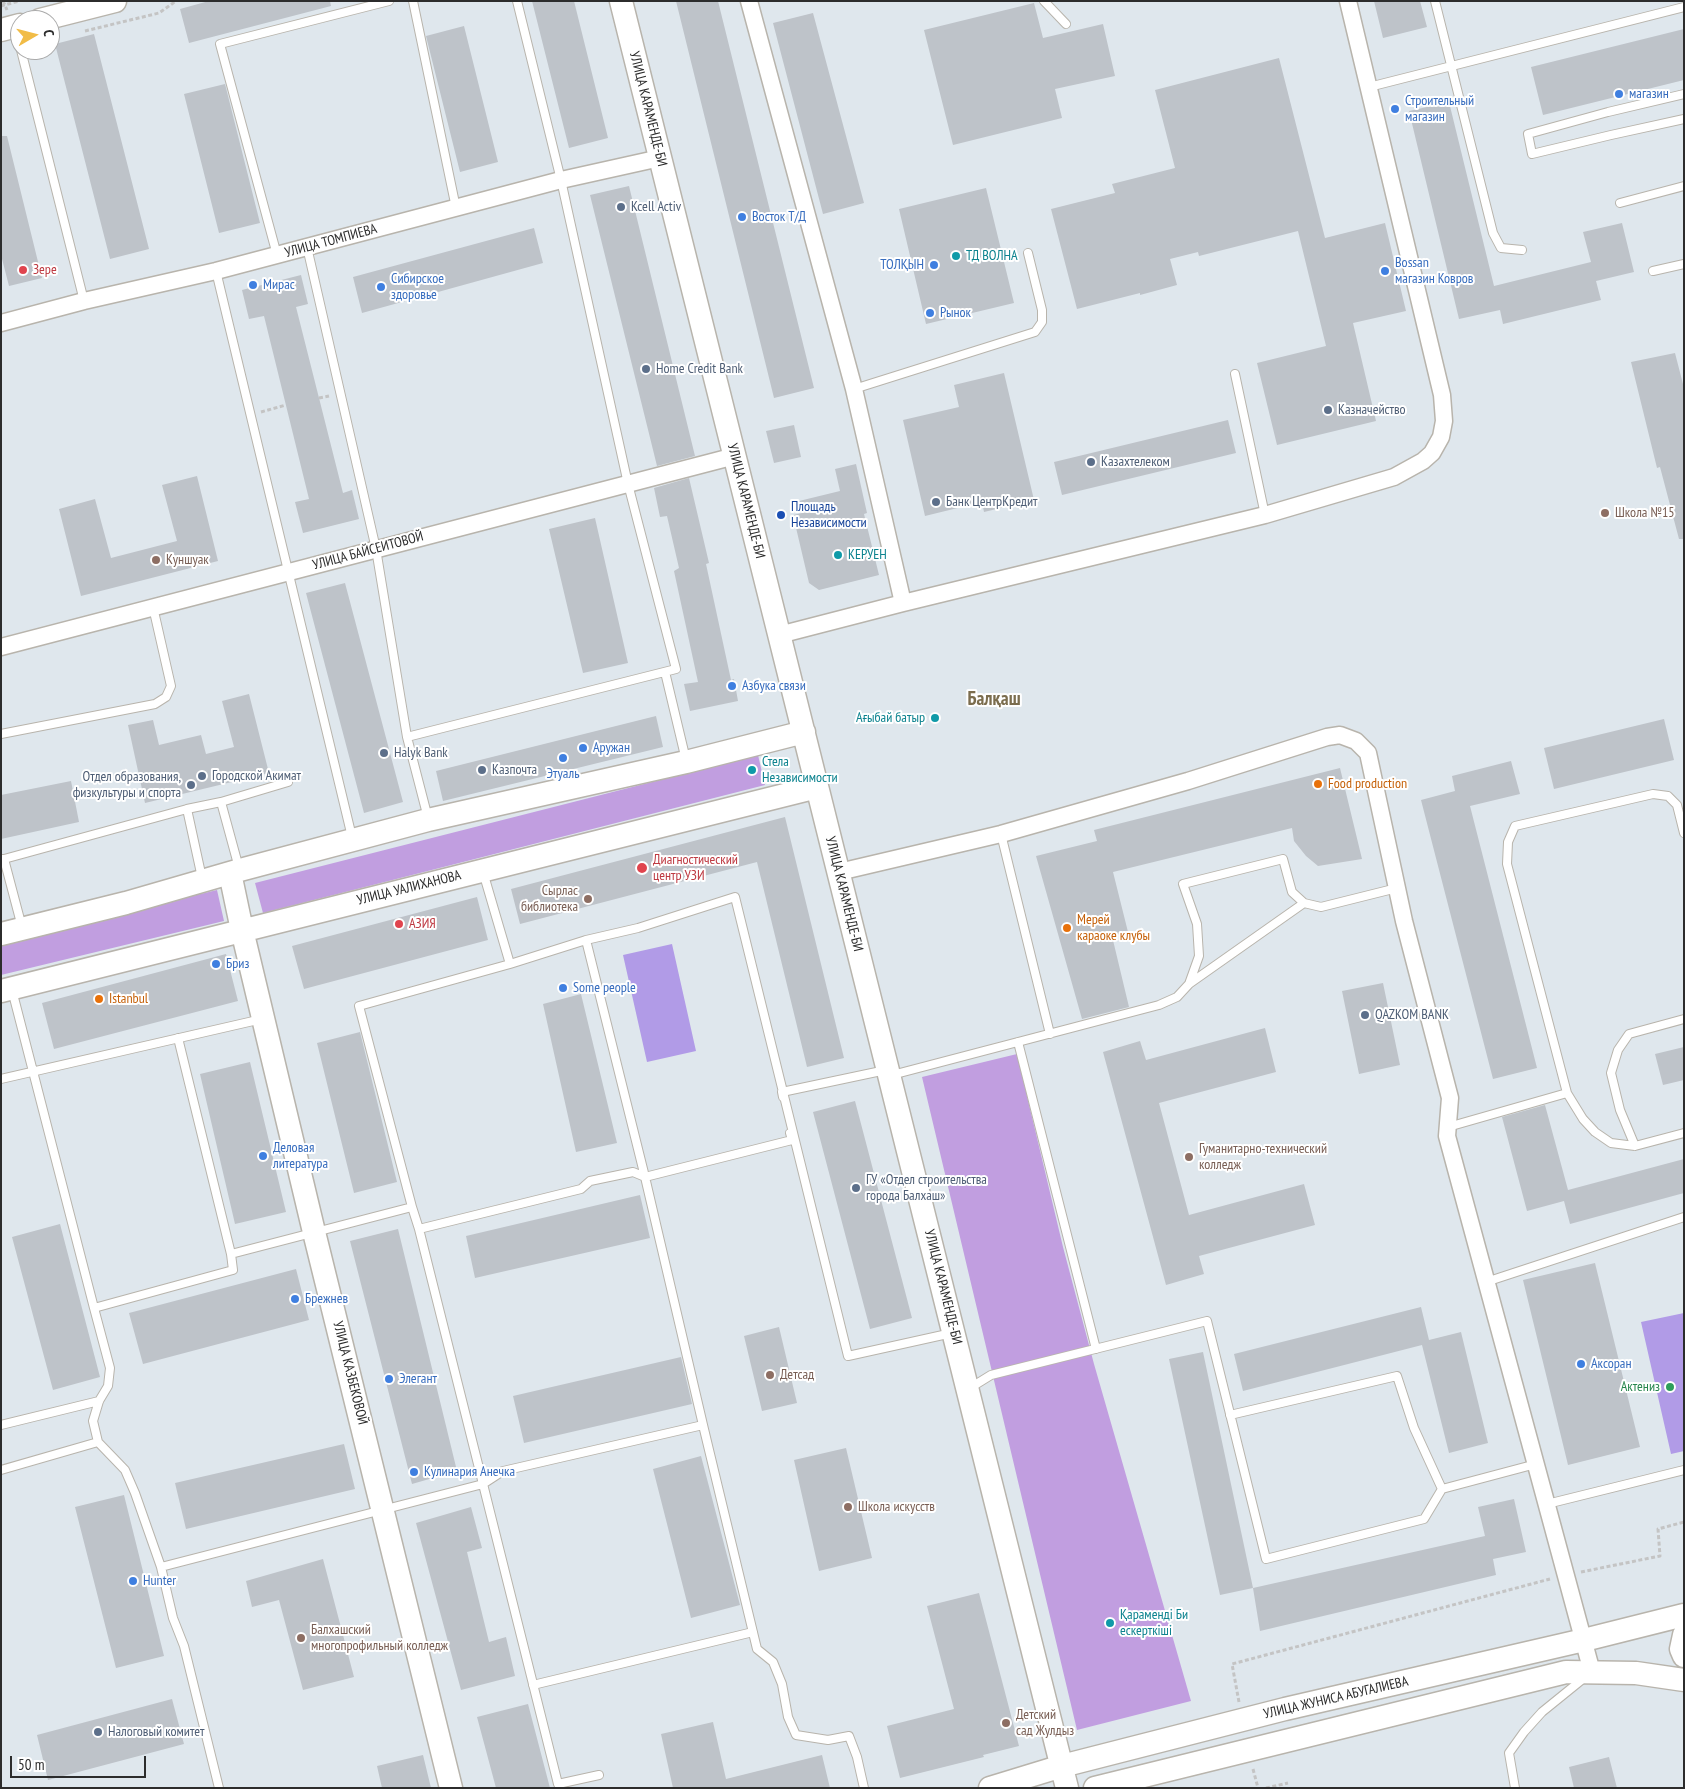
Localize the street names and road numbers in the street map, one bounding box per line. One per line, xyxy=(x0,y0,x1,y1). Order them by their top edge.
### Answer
street label: УЛИЦА КАРАМЕНДЕ-БИ xyxy=(626,50,670,168)
street label: УЛИЦА ТОМПИЕВА xyxy=(283,221,379,261)
street label: УЛИЦА КАРАМЕНДЕ-БИ xyxy=(724,442,768,560)
street label: УЛИЦА БАЙСЕИТОВОЙ xyxy=(311,528,425,574)
street label: УЛИЦА КАРАМЕНДЕ-БИ xyxy=(822,835,866,953)
street label: УЛИЦА УАЛИХАНОВА xyxy=(355,867,463,909)
street label: УЛИЦА КАРАМЕНДЕ-БИ xyxy=(921,1228,965,1346)
street label: УЛИЦА КАЗБЕКОВОЙ xyxy=(329,1319,371,1427)
street label: УЛИЦА ЖУНИСА АБУГАЛИЕВА xyxy=(1262,1673,1410,1723)

